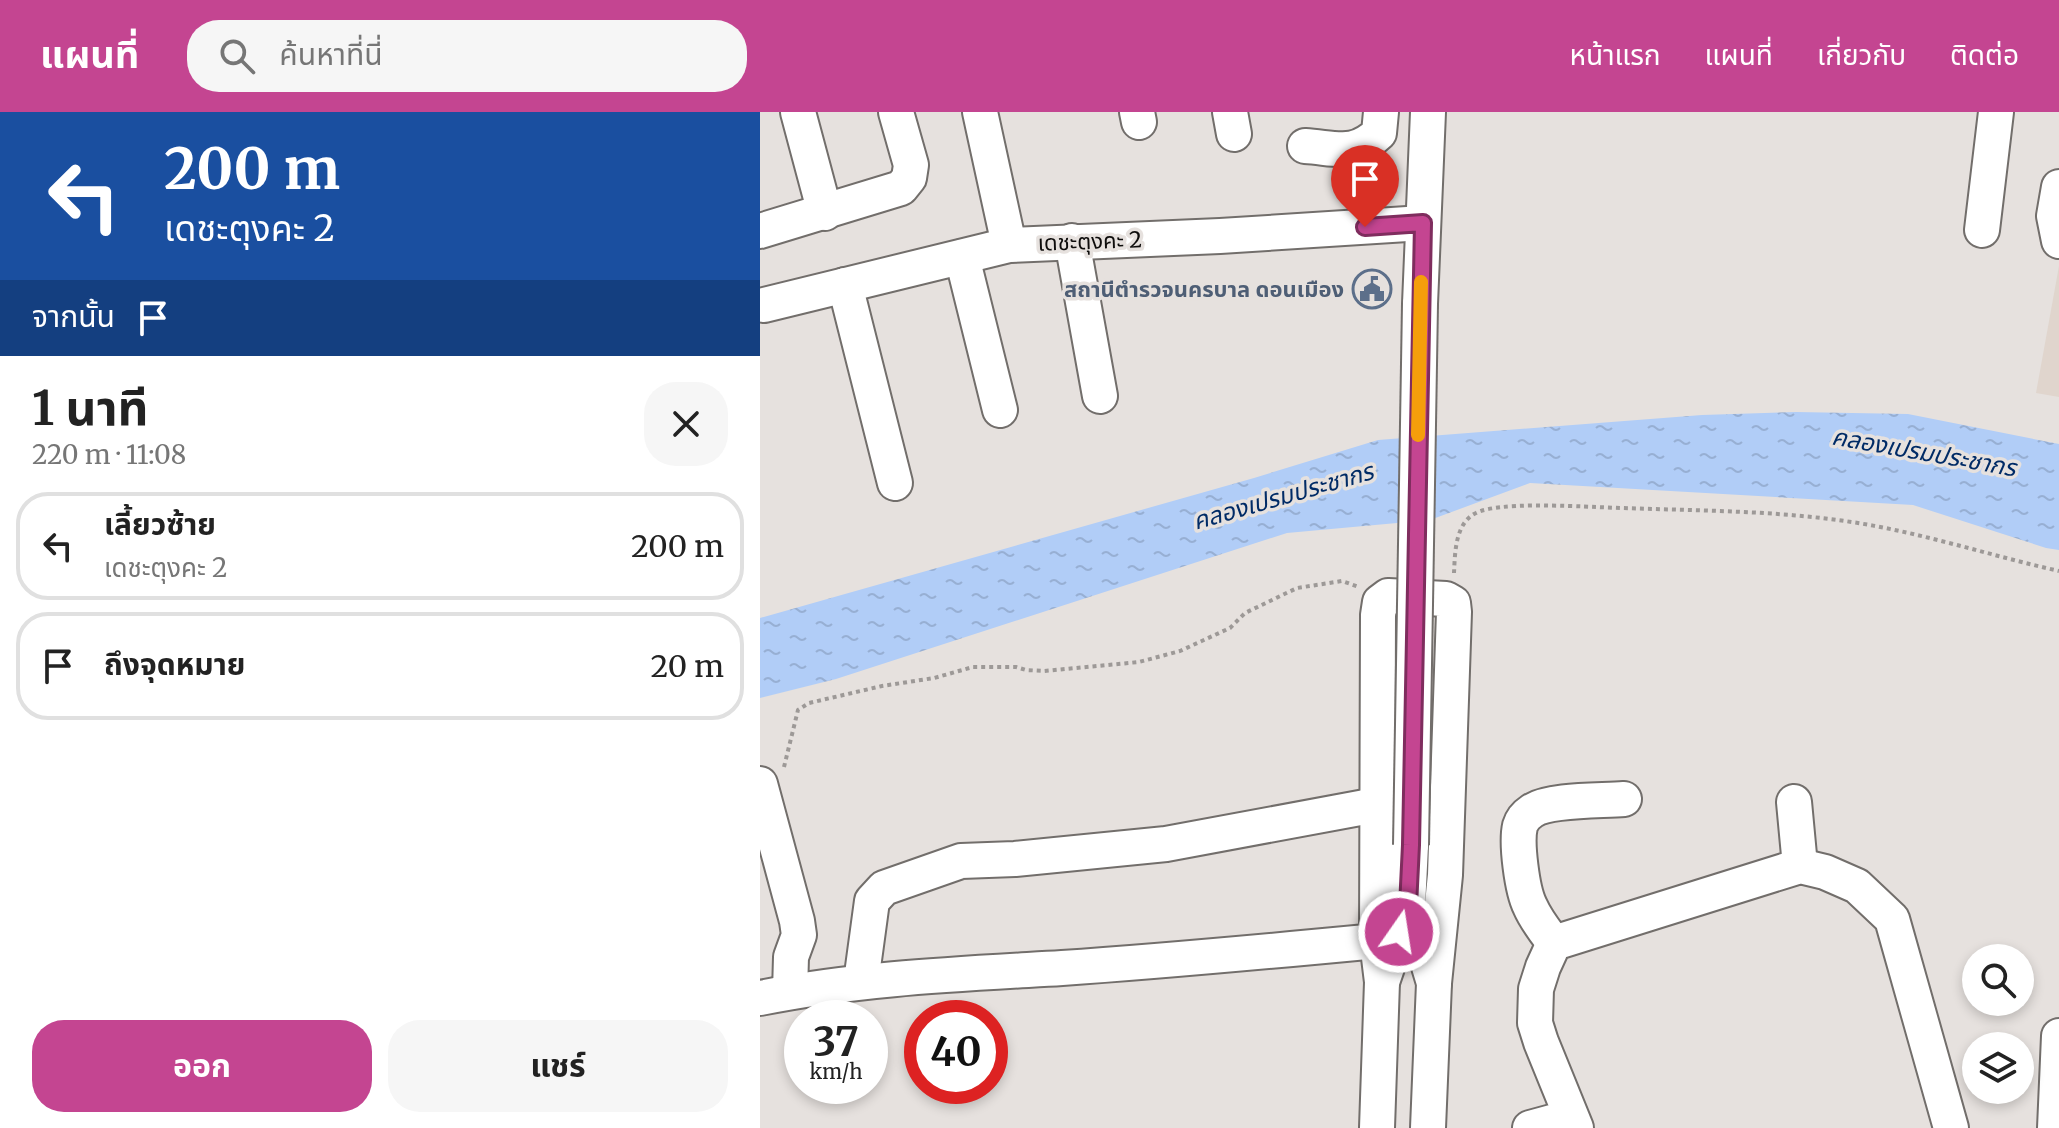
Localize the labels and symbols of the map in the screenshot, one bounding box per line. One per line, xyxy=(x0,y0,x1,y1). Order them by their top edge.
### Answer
pin xyxy=(1331,145,1399,227)
street label: เดชะตุงคะ 2 xyxy=(1037,225,1143,257)
public building icon: สถานีตำรวจนครบาล ดอนเมือง xyxy=(1351,268,1393,310)
place label: สถานีตำรวจนครบาล ดอนเมือง xyxy=(1064,275,1344,303)
water label: คลองเปรมประชากร xyxy=(1830,421,2021,484)
water label: คลองเปรมประชากร xyxy=(1189,455,1379,537)
position arrow xyxy=(1357,890,1441,974)
speed limit sign: 40 xyxy=(904,1000,1008,1104)

